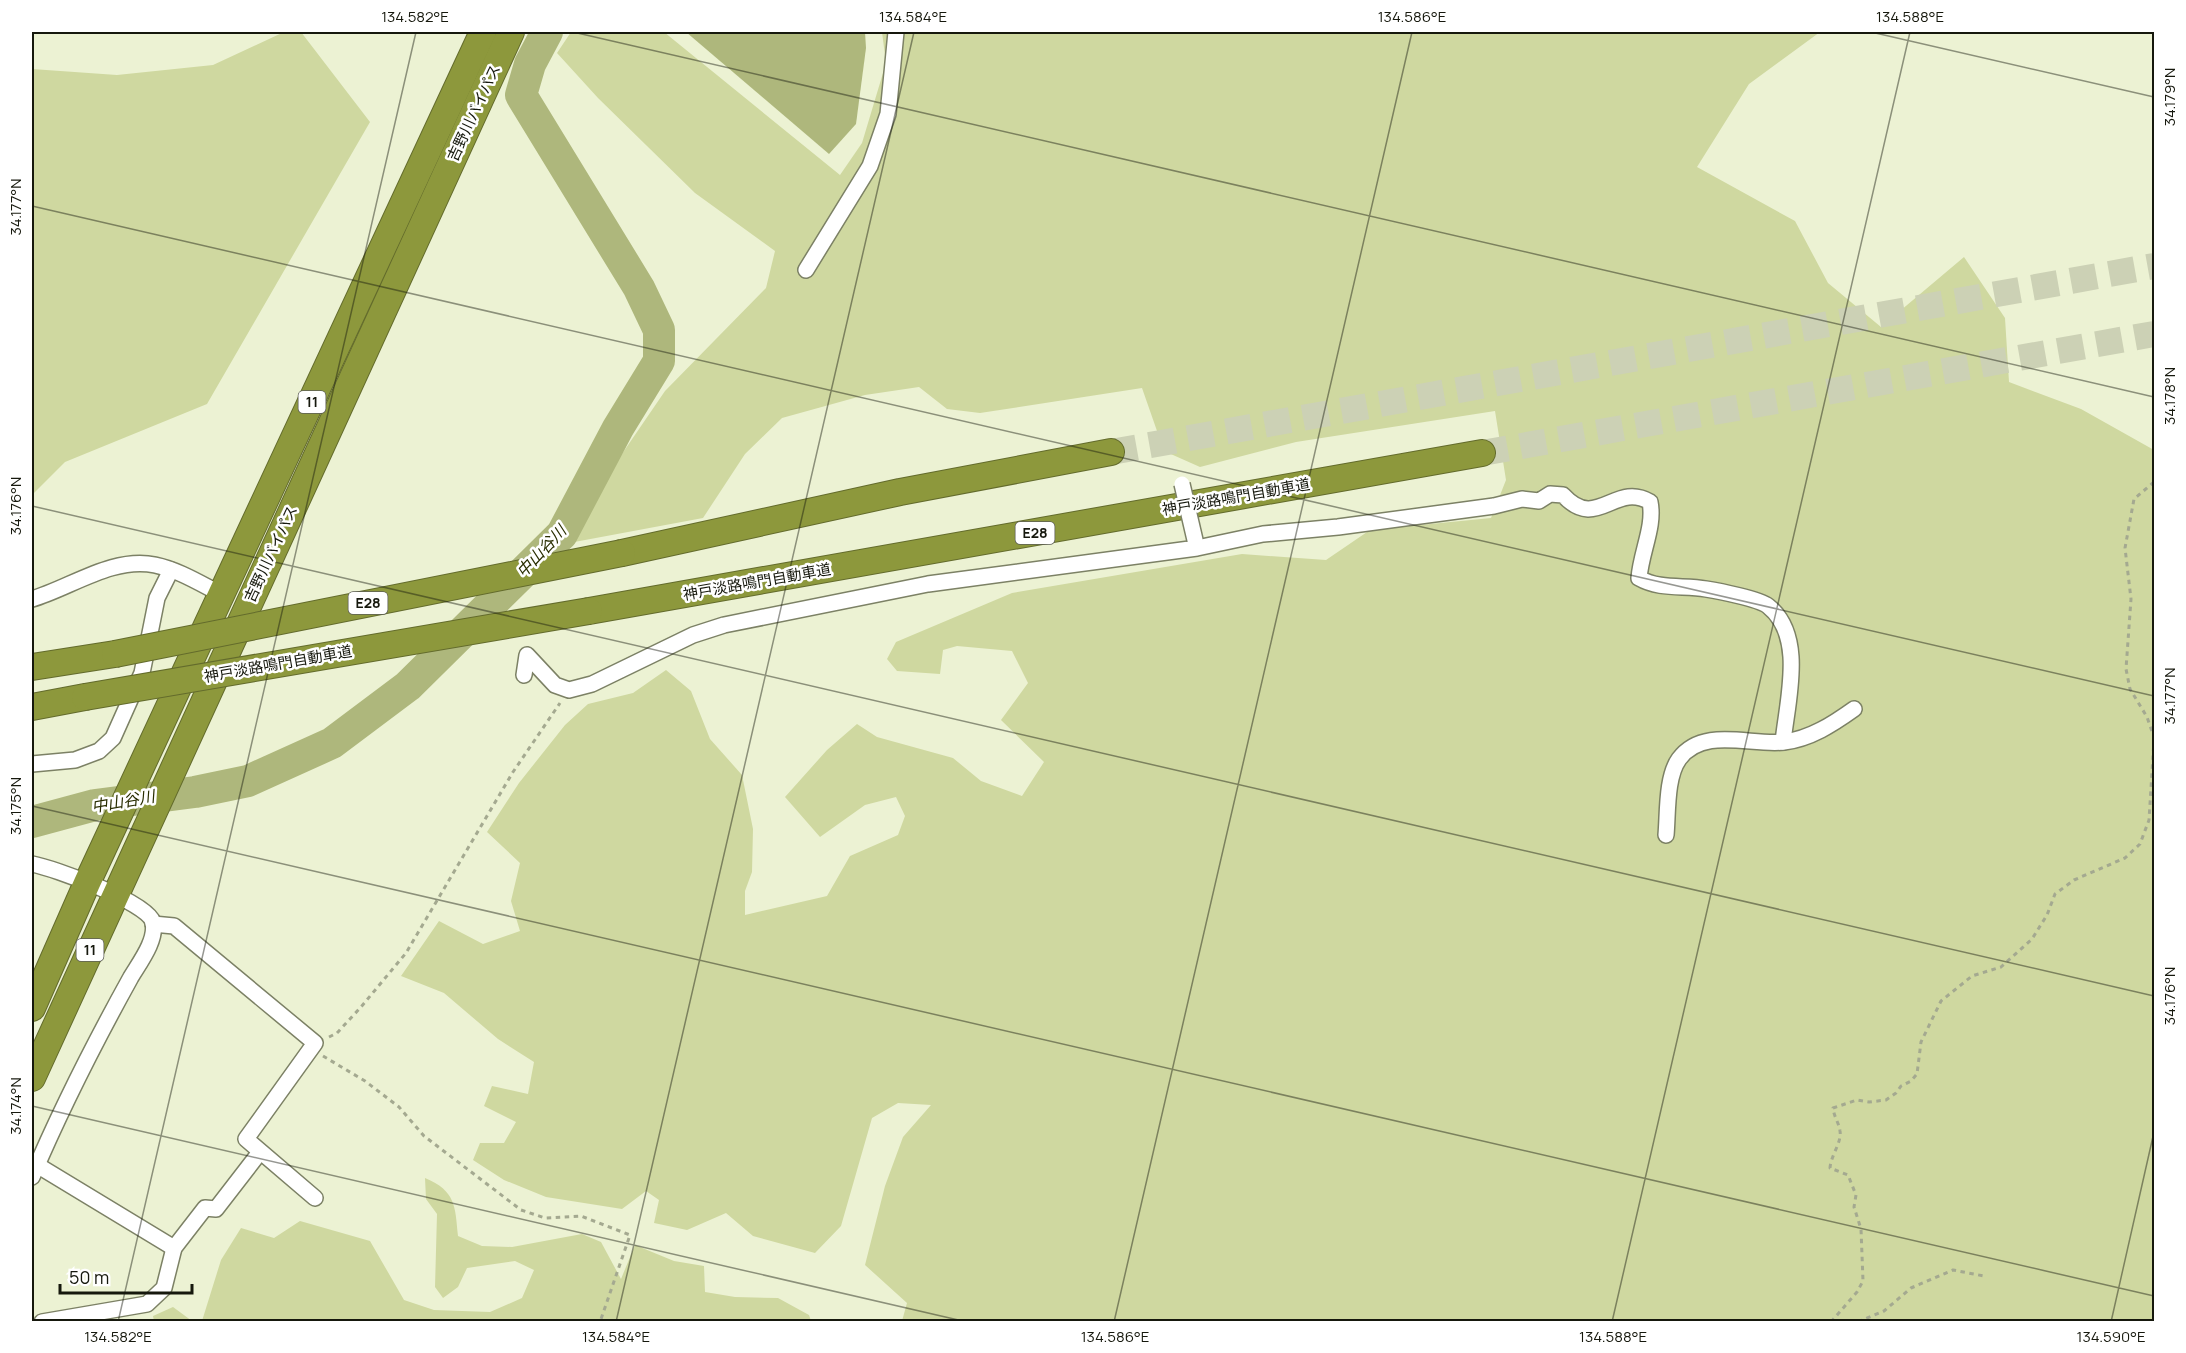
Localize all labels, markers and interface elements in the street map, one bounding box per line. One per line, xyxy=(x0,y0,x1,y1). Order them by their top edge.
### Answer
text: 134.582°E xyxy=(381,6,449,27)
text: 134.584°E xyxy=(879,6,947,27)
text: 134.586°E xyxy=(1378,6,1446,27)
text: 134.588°E xyxy=(1876,6,1944,27)
street label: 吉野川バイパス xyxy=(442,61,505,165)
text: 34.179°N xyxy=(2159,68,2180,126)
text: 34.177°N xyxy=(5,178,26,236)
text: 34.178°N xyxy=(2159,367,2180,425)
road number: 11 xyxy=(298,391,326,413)
street label: 神戸淡路鳴門自動車道 xyxy=(1160,473,1312,520)
text: 34.176°N xyxy=(5,477,26,535)
street label: 吉野川バイパス xyxy=(239,502,302,606)
water label: 中山谷川 xyxy=(511,519,572,582)
road number: E28 xyxy=(1016,522,1054,544)
street label: 神戸淡路鳴門自動車道 xyxy=(681,558,833,605)
road number: E28 xyxy=(348,592,388,614)
street label: 神戸淡路鳴門自動車道 xyxy=(202,640,354,687)
text: 34.177°N xyxy=(2159,667,2180,725)
text: 34.175°N xyxy=(5,777,26,835)
water label: 中山谷川 xyxy=(90,784,158,817)
road number: 11 xyxy=(76,939,104,961)
text: 34.176°N xyxy=(2159,967,2180,1025)
text: 34.174°N xyxy=(5,1077,26,1135)
scale bar xyxy=(60,1257,192,1295)
text: 50 m xyxy=(69,1265,109,1289)
text: 134.582°E xyxy=(84,1326,152,1347)
text: 134.584°E xyxy=(582,1326,650,1347)
text: 134.586°E xyxy=(1081,1326,1149,1347)
text: 134.588°E xyxy=(1579,1326,1647,1347)
text: 134.590°E xyxy=(2077,1326,2145,1347)

